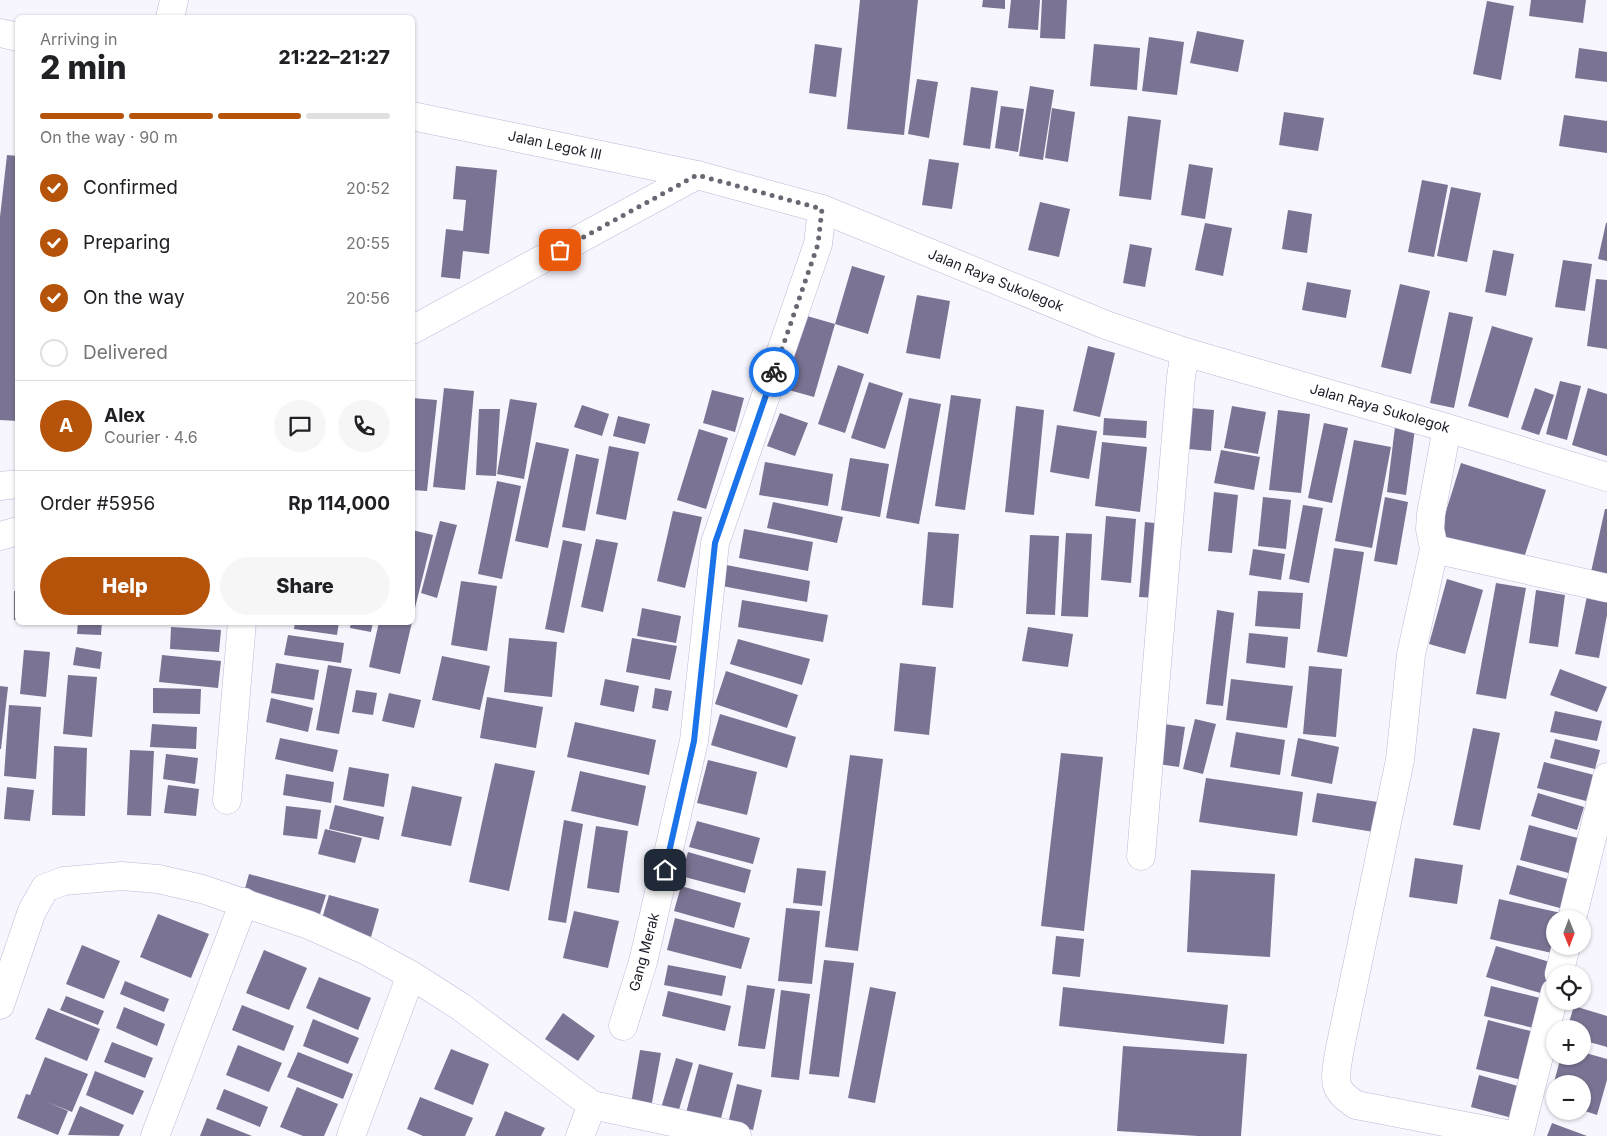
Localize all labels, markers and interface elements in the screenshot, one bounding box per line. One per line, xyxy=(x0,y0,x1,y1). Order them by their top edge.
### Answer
text: Arriving in xyxy=(40,29,117,49)
text: 21:22–21:27 xyxy=(279,46,390,69)
text: 2 min xyxy=(40,48,126,87)
street label: Jalan Legok III xyxy=(507,126,603,163)
text: On the way · 90 m xyxy=(40,127,178,147)
icon: check xyxy=(40,174,68,202)
text: Confirmed xyxy=(83,176,178,199)
text: 20:52 xyxy=(346,178,390,198)
icon: check xyxy=(40,229,68,257)
pin xyxy=(539,229,581,271)
text: Preparing xyxy=(83,231,170,254)
text: 20:55 xyxy=(346,233,390,253)
icon: bag xyxy=(546,236,574,264)
street label: Jalan Raya Sukolegok xyxy=(926,245,1067,315)
icon: check xyxy=(40,284,68,312)
text: On the way xyxy=(83,286,185,309)
text: 20:56 xyxy=(346,288,390,308)
text: Delivered xyxy=(83,341,168,364)
courier xyxy=(749,347,799,397)
icon: bike xyxy=(760,358,788,386)
street label: Jalan Raya Sukolegok xyxy=(1308,379,1452,436)
button: chat xyxy=(274,400,326,452)
button: phone xyxy=(338,400,390,452)
text: Alex xyxy=(104,404,145,427)
text: A xyxy=(59,414,73,437)
text: Courier · 4.6 xyxy=(104,427,198,447)
text: Order #5956 xyxy=(40,492,155,515)
text: Rp 114,000 xyxy=(288,492,390,515)
button: Help xyxy=(40,557,210,615)
button: Share xyxy=(220,557,390,615)
pin xyxy=(644,849,686,891)
icon: home xyxy=(651,856,679,884)
street label: Gang Merak xyxy=(625,910,662,993)
north arrow xyxy=(1546,910,1591,955)
map controls xyxy=(1546,910,1591,1120)
button: locate xyxy=(1546,965,1591,1010)
button: + xyxy=(1546,1020,1591,1065)
button: − xyxy=(1546,1075,1591,1120)

